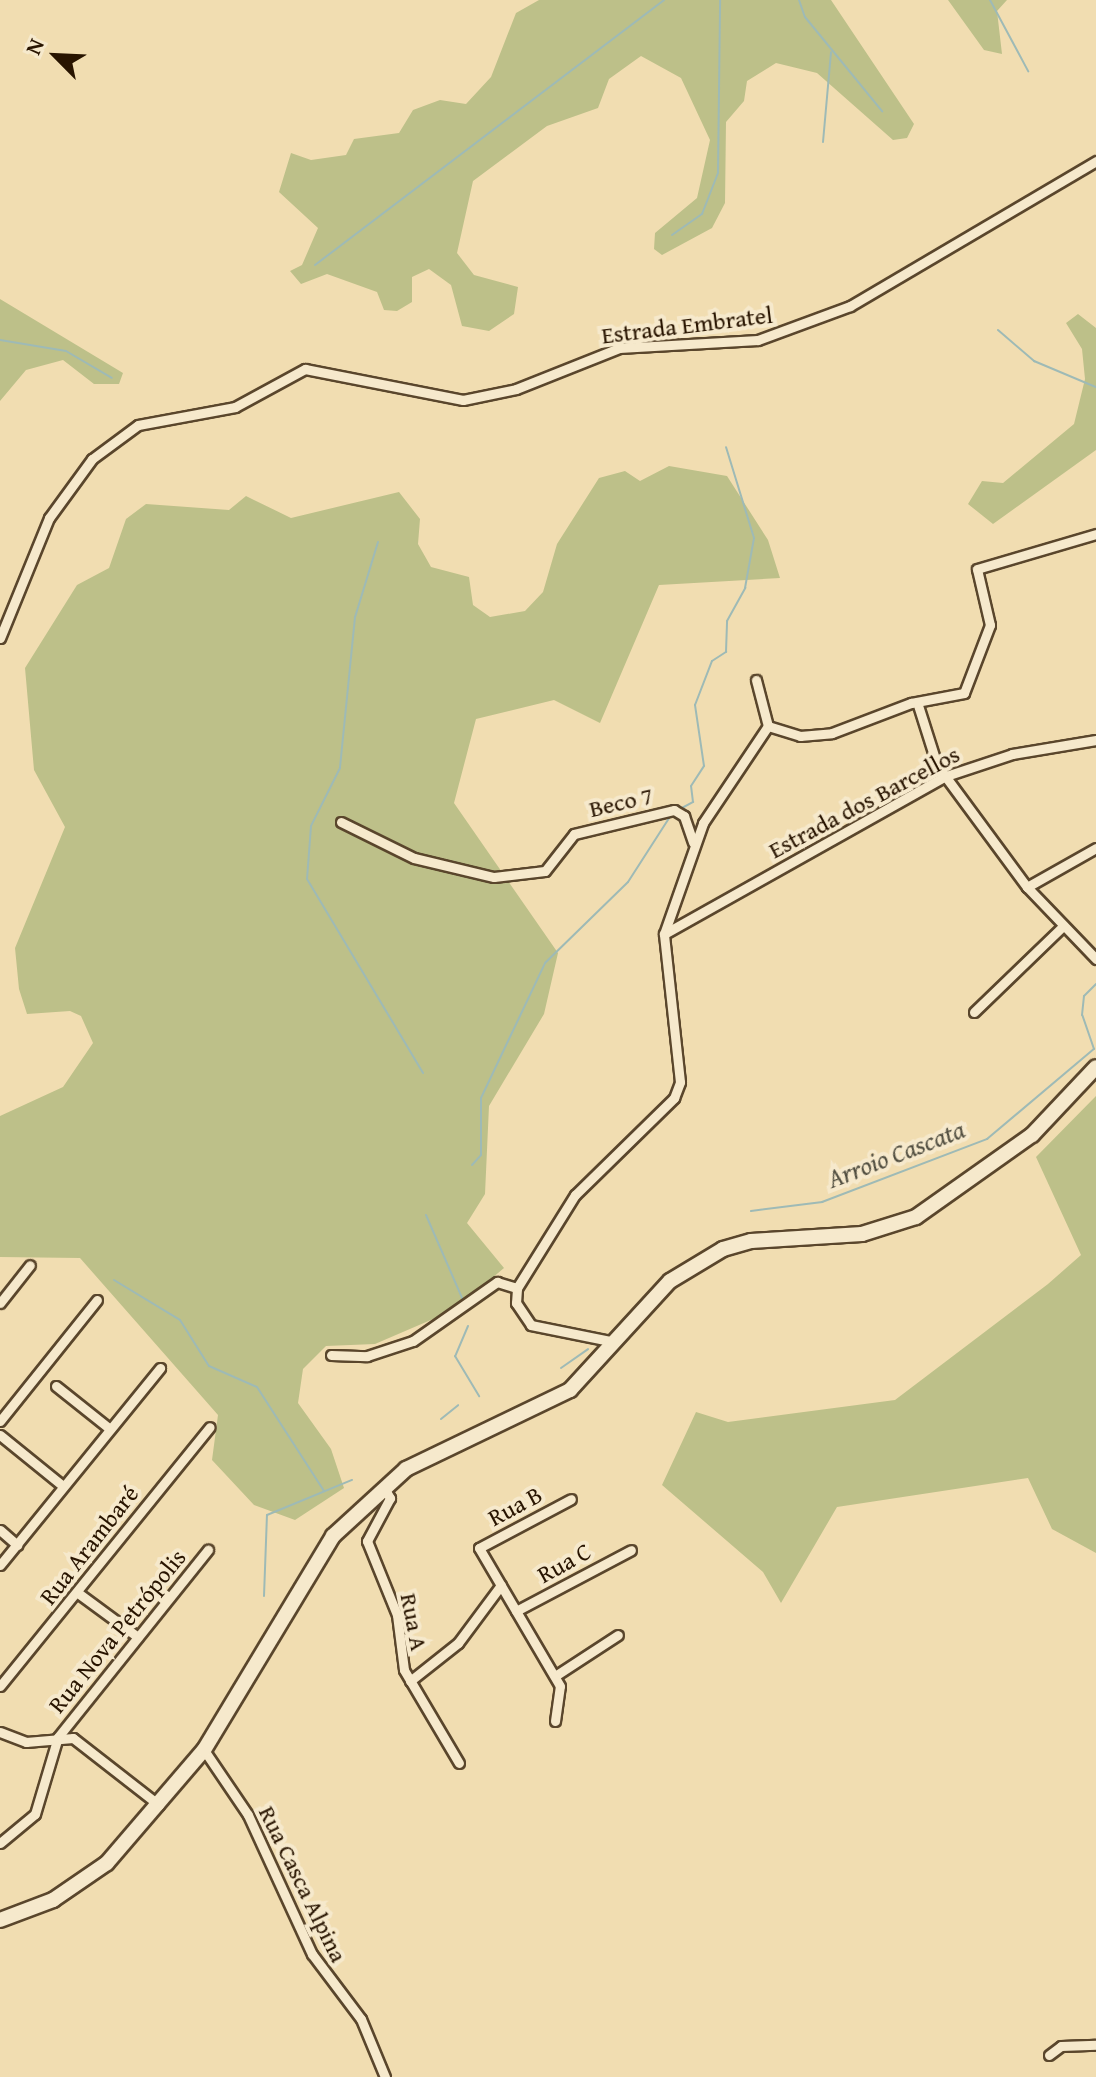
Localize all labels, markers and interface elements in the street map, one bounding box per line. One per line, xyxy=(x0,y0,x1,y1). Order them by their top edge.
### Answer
north arrow xyxy=(16,16,96,96)
text: N xyxy=(16,33,52,59)
street label: Estrada Embratel xyxy=(600,300,774,350)
street label: Estrada dos Barcellos xyxy=(764,740,964,864)
street label: Beco 7 xyxy=(586,781,656,823)
water label: Arroio Cascata xyxy=(823,1113,969,1195)
street label: Rua Arambaré xyxy=(33,1480,145,1610)
street label: Rua B xyxy=(483,1480,547,1532)
street label: Rua C xyxy=(532,1537,596,1589)
street label: Rua Nova Petrópolis xyxy=(42,1543,192,1719)
street label: Rua A xyxy=(394,1591,434,1653)
street label: Rua Casca Alpina xyxy=(253,1801,353,1967)

